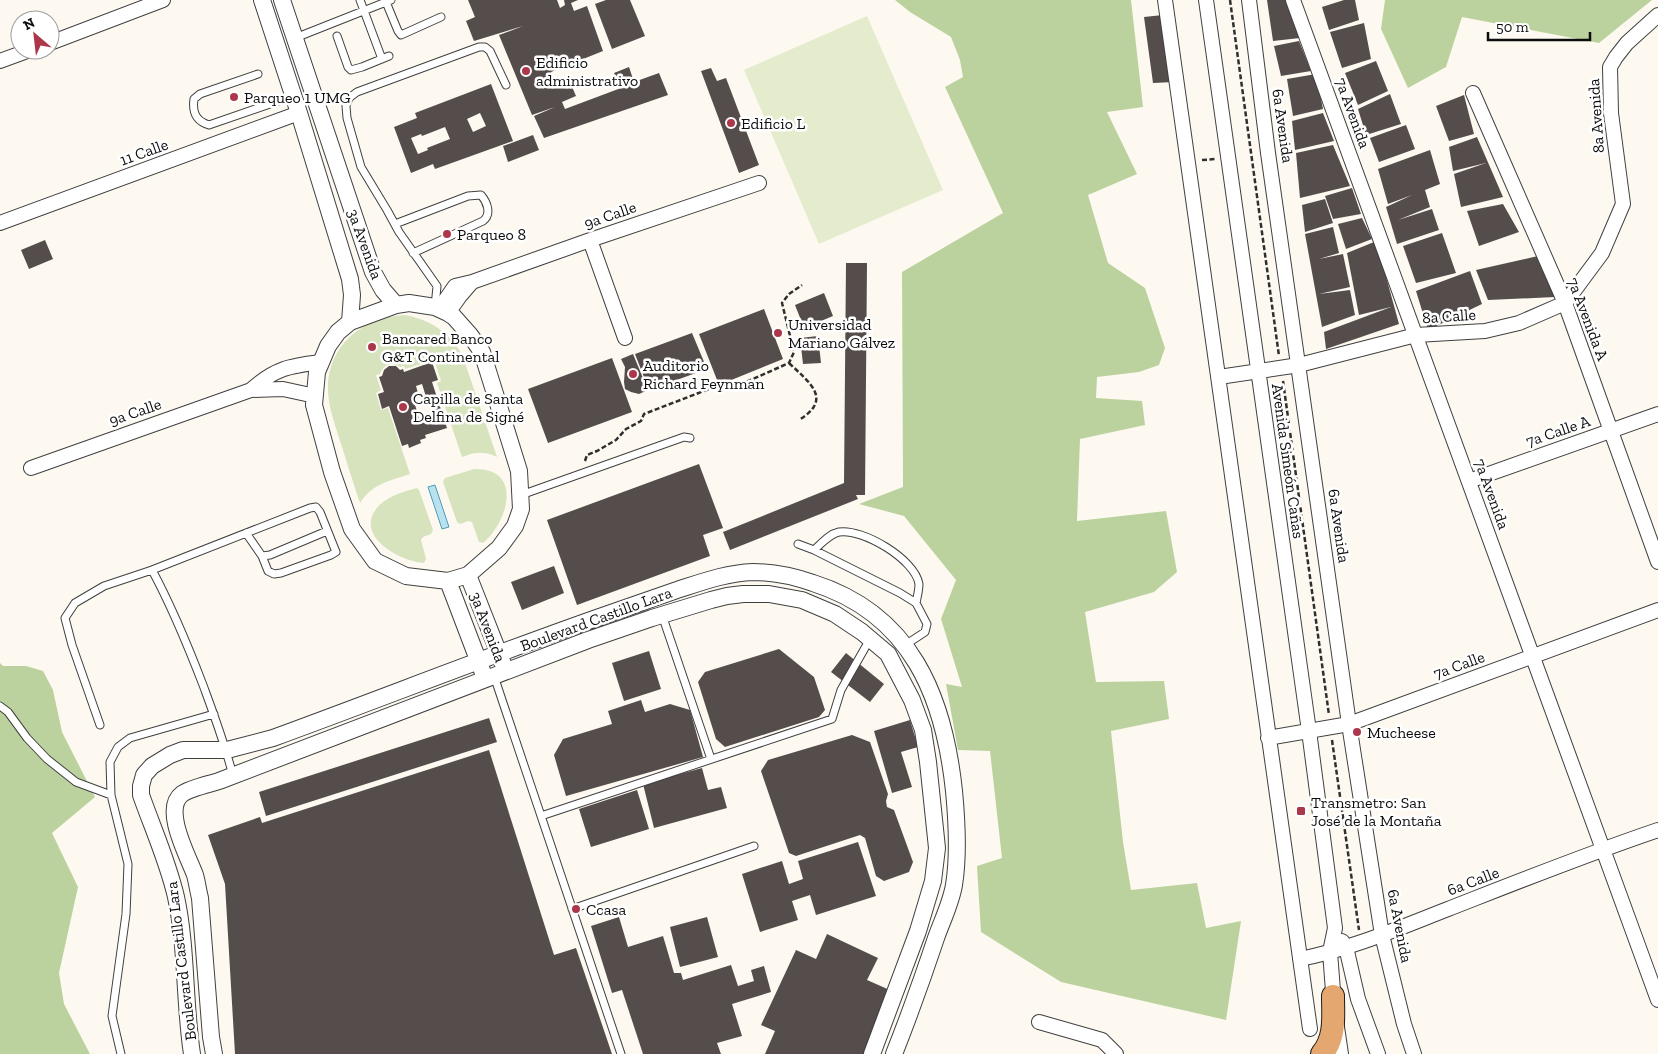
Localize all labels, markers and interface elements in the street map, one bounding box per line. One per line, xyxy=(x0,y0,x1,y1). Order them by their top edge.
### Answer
north arrow xyxy=(10,10,60,60)
scale bar xyxy=(1488,10,1590,42)
text: N xyxy=(20,14,38,34)
text: 50 m xyxy=(1496,18,1529,36)
place label: Edificio administrativo xyxy=(536,53,638,90)
marker: Edificio administrativo xyxy=(520,65,532,77)
street label: 7a Avenida xyxy=(1331,75,1375,151)
street label: 8a Avenida xyxy=(1584,78,1608,154)
place label: Parqueo 1 UMG xyxy=(244,88,351,107)
street label: 6a Avenida xyxy=(1268,88,1298,165)
marker: Parqueo 1 UMG xyxy=(228,91,240,103)
place label: Edificio L xyxy=(741,114,805,133)
marker: Edificio L xyxy=(725,117,737,129)
street label: 11 Calle xyxy=(117,135,171,169)
street label: 9a Calle xyxy=(581,197,639,233)
street label: 3a Avenida xyxy=(343,206,387,282)
place label: Parqueo 8 xyxy=(457,225,526,244)
marker: Parqueo 8 xyxy=(441,228,453,240)
street label: 7a Avenida A xyxy=(1564,275,1613,364)
street label: 8a Calle xyxy=(1421,305,1477,327)
place label: Universidad Mariano Gálvez xyxy=(788,315,895,352)
marker: Universidad Mariano Gálvez xyxy=(772,327,784,339)
place label: Bancared Banco G&T Continental xyxy=(382,329,500,366)
marker: Bancared Banco G&T Continental xyxy=(366,341,378,353)
place label: Auditorio Richard Feynman xyxy=(643,356,765,393)
marker: Auditorio Richard Feynman xyxy=(627,368,639,380)
street label: Avenida Simeón Cañas xyxy=(1268,382,1308,540)
place label: Capilla de Santa Delfina de Signé xyxy=(413,389,524,426)
street label: 9a Calle xyxy=(106,394,164,430)
marker: Capilla de Santa Delfina de Signé xyxy=(397,401,409,413)
street label: 7a Calle A xyxy=(1523,411,1593,451)
street label: 7a Avenida xyxy=(1470,456,1514,532)
street label: 6a Avenida xyxy=(1324,488,1354,565)
street label: Boulevard Castillo Lara xyxy=(518,583,675,655)
street label: 3a Avenida xyxy=(466,589,510,665)
street label: 7a Calle xyxy=(1431,647,1487,683)
place label: Mucheese xyxy=(1367,723,1436,742)
marker: Mucheese xyxy=(1351,726,1363,738)
place label: Transmetro: San José de la Montaña xyxy=(1311,793,1442,830)
marker: Transmetro: San José de la Montaña xyxy=(1295,805,1307,817)
street label: 6a Calle xyxy=(1444,862,1502,900)
street label: Boulevard Castillo Lara xyxy=(162,880,200,1042)
street label: 6a Avenida xyxy=(1384,888,1416,965)
place label: Ccasa xyxy=(586,900,626,919)
marker: Ccasa xyxy=(570,903,582,915)

